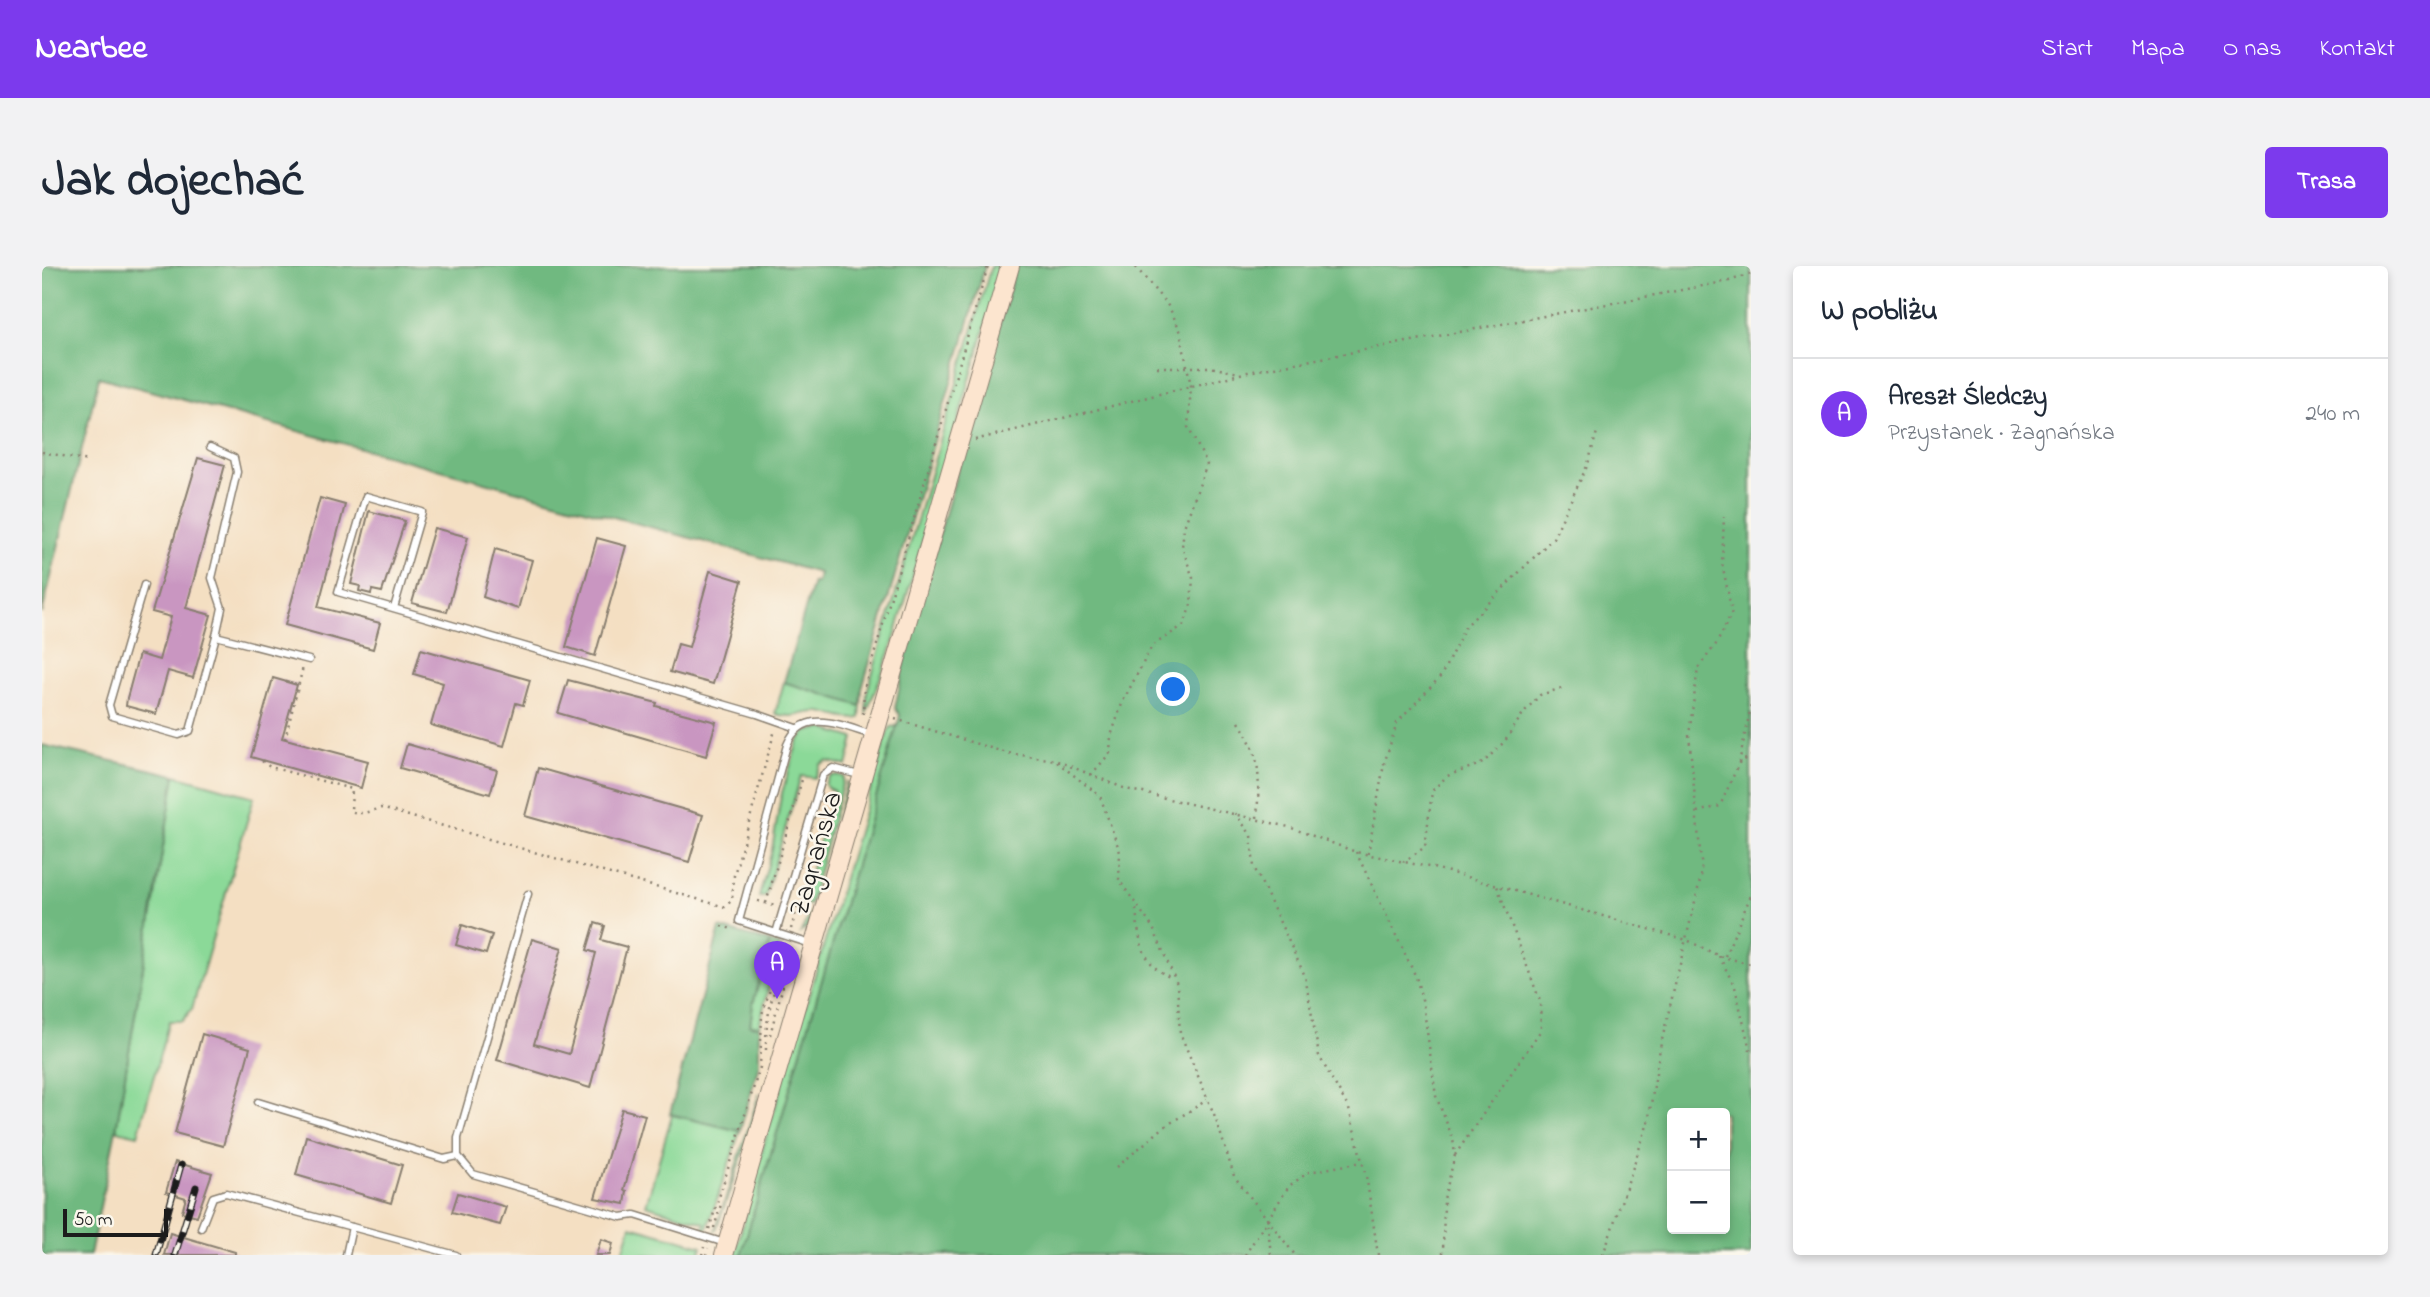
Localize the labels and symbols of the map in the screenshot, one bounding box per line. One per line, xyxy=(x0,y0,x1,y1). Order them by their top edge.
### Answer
your location xyxy=(1156,672,1190,706)
street label: Zagnańska xyxy=(780,787,855,921)
pin: A xyxy=(754,941,800,999)
scale bar xyxy=(63,1206,168,1238)

